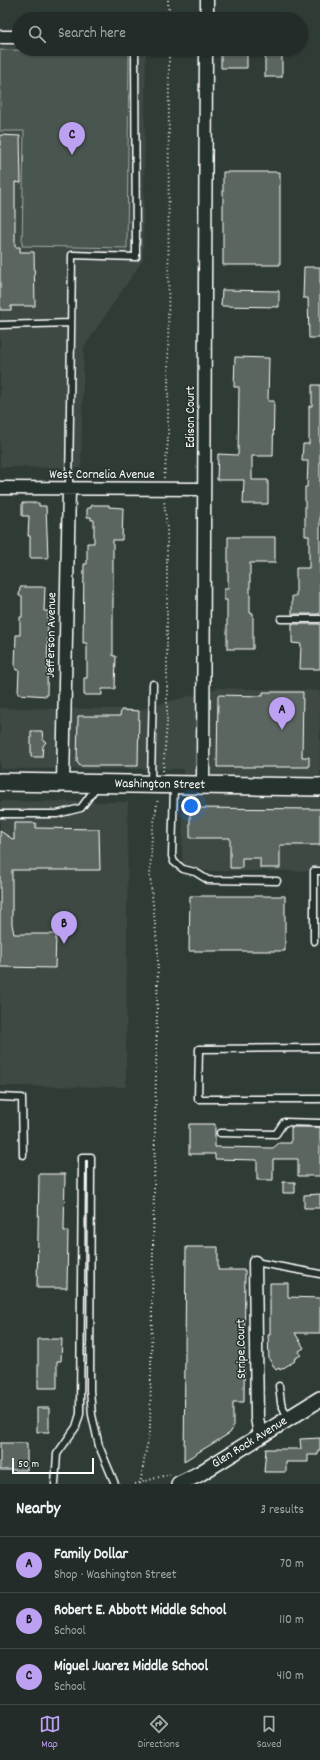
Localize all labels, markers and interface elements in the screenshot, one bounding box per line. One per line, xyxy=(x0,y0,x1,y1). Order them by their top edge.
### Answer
search box xyxy=(12,12,308,56)
icon: search xyxy=(26,23,48,45)
text: Search here xyxy=(58,23,126,45)
pin: C xyxy=(59,122,85,155)
street label: Edison Court xyxy=(182,386,201,448)
street label: West Cornelia Avenue xyxy=(49,466,155,485)
street label: Jefferson Avenue xyxy=(42,592,62,678)
pin: A xyxy=(269,697,295,730)
street label: Washington Street xyxy=(115,774,206,795)
your location xyxy=(181,796,201,816)
pin: B xyxy=(51,911,77,944)
street label: Stripe Court xyxy=(232,1319,252,1379)
street label: Glen Rock Avenue xyxy=(208,1412,291,1473)
scale bar xyxy=(12,1456,94,1475)
text: 50 m xyxy=(18,1457,39,1473)
text: Nearby xyxy=(16,1498,60,1522)
text: 3 results xyxy=(260,1501,304,1520)
text: Family Dollar xyxy=(54,1544,128,1566)
text: A xyxy=(25,1555,33,1574)
text: 70 m xyxy=(280,1555,304,1574)
text: Shop · Washington Street xyxy=(54,1566,177,1585)
text: Robert E. Abbott Middle School xyxy=(54,1600,226,1622)
text: B xyxy=(26,1611,32,1630)
text: 110 m xyxy=(279,1611,304,1630)
text: School xyxy=(54,1622,86,1641)
text: Miguel Juarez Middle School xyxy=(54,1656,208,1678)
text: C xyxy=(26,1667,32,1686)
text: 410 m xyxy=(277,1667,304,1686)
text: School xyxy=(54,1678,86,1697)
tab: Map xyxy=(39,1713,61,1753)
tab: Directions xyxy=(138,1713,180,1753)
tab: Saved xyxy=(257,1713,281,1753)

